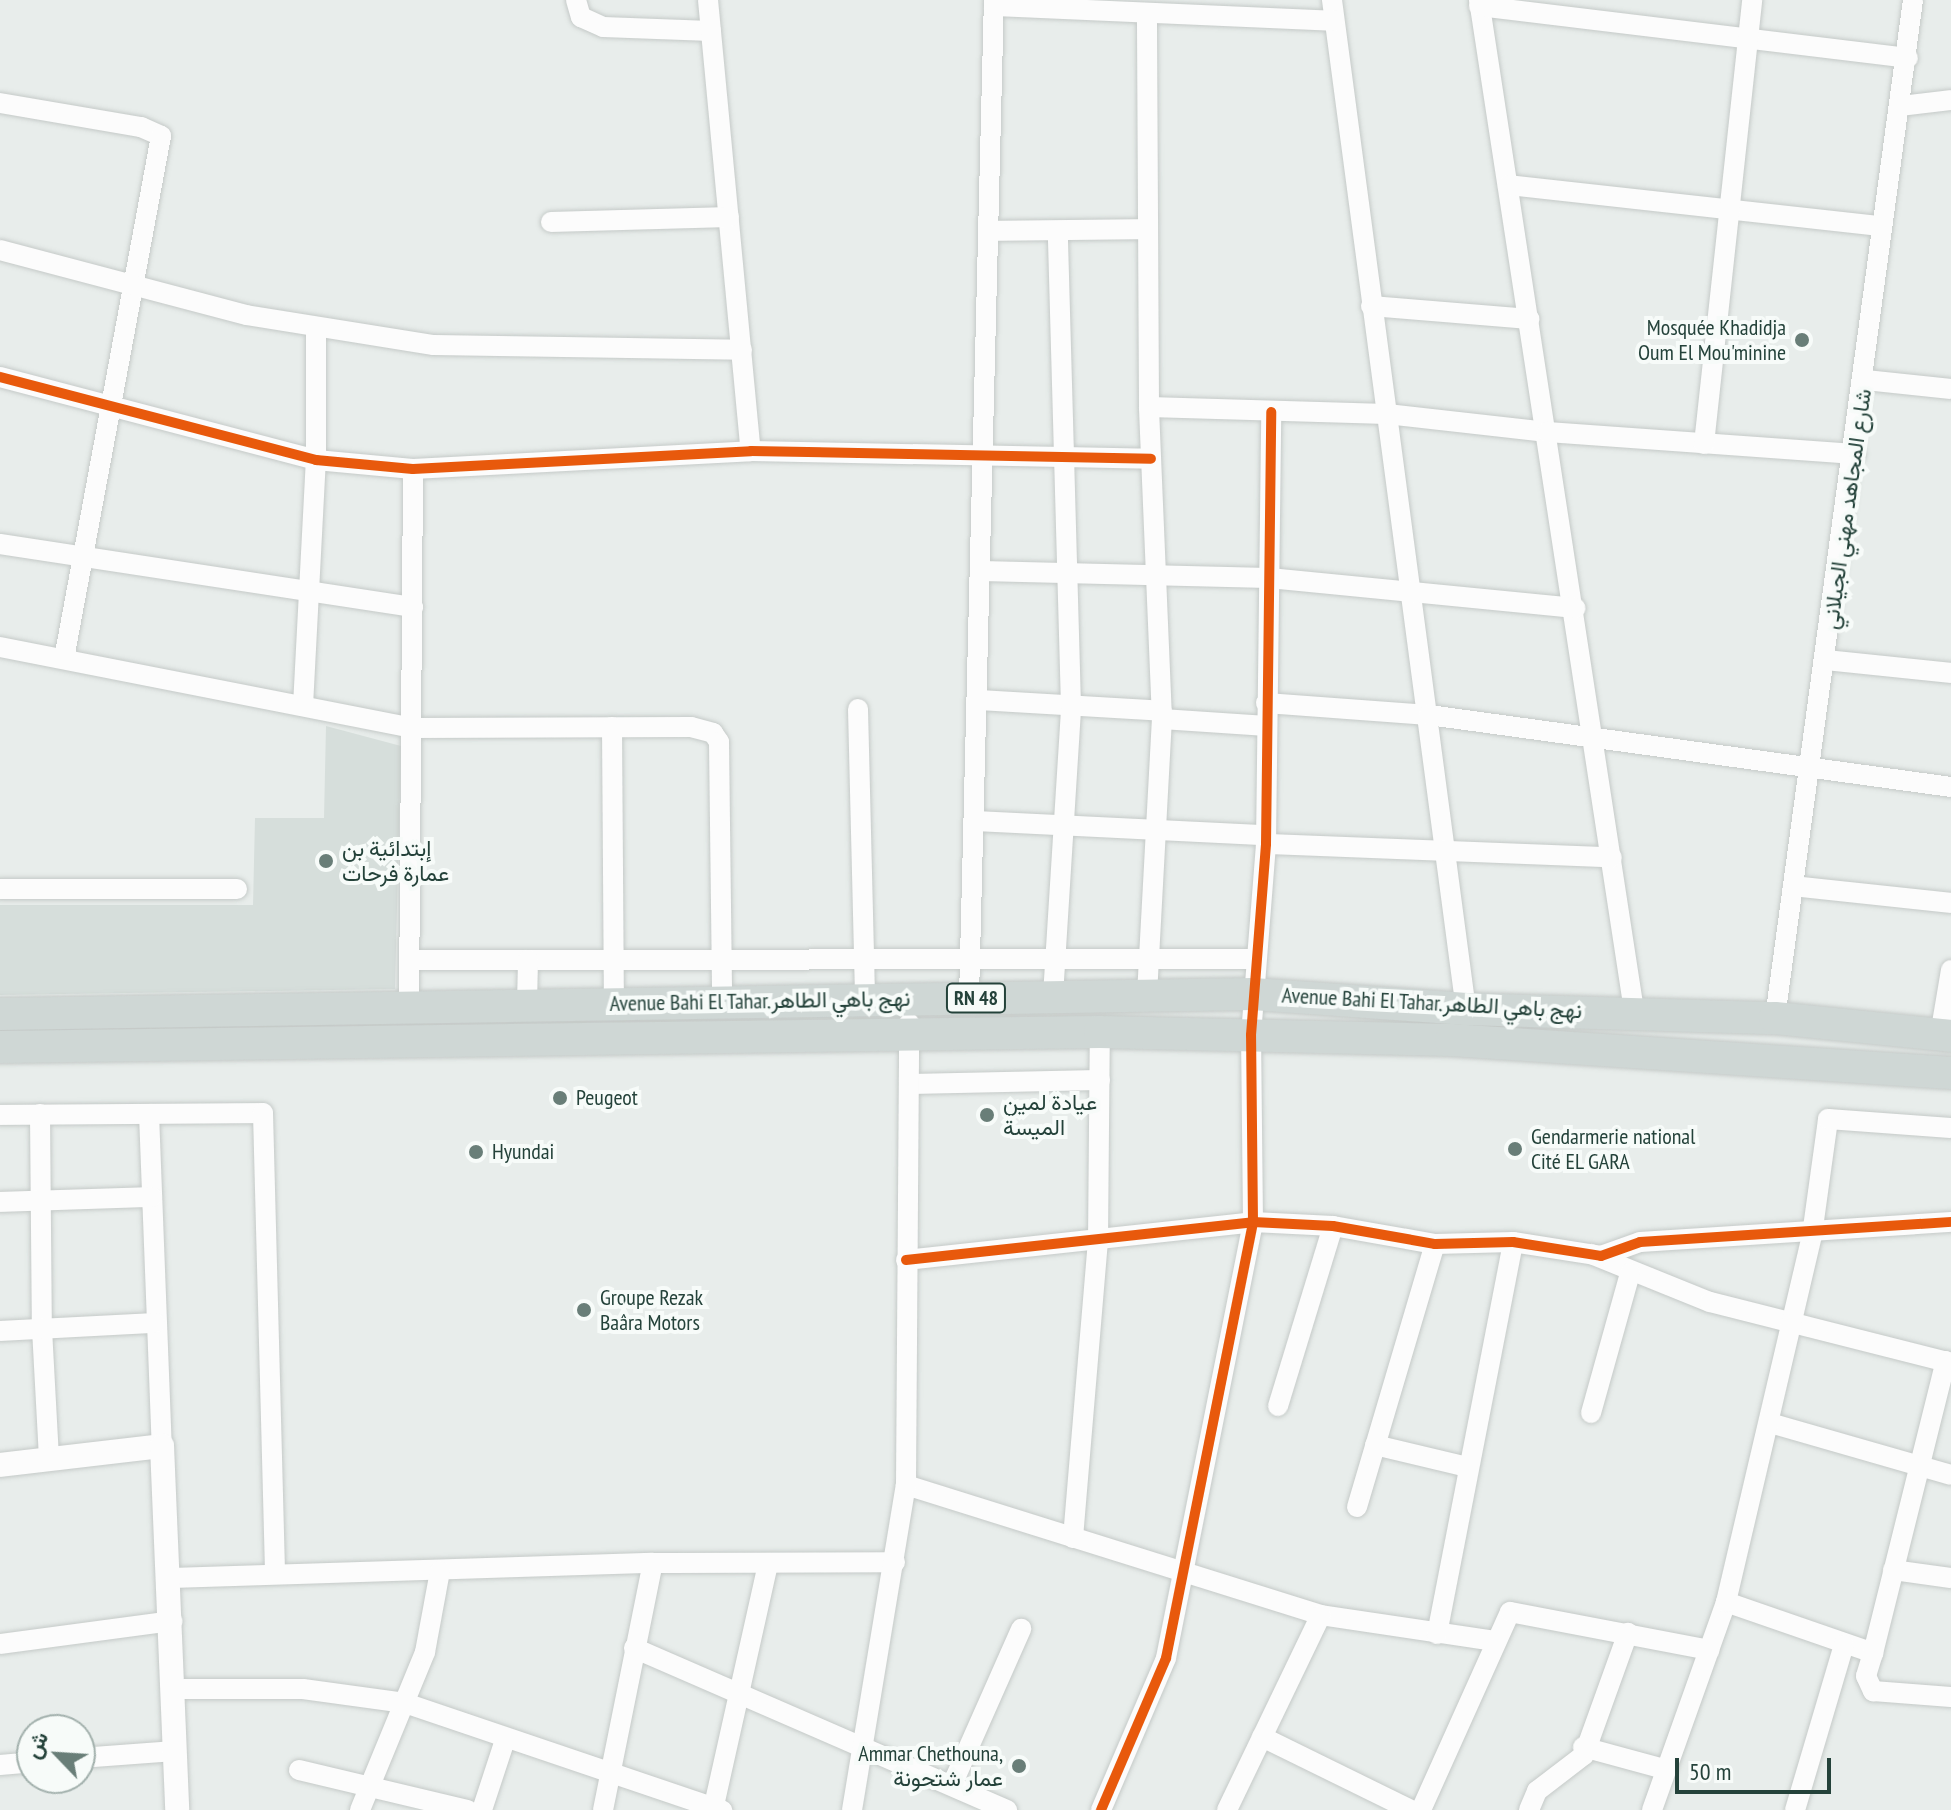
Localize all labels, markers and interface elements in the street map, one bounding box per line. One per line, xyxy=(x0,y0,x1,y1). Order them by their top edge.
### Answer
place label: Mosquée Khadidja Oum El Mou'minine xyxy=(1638,314,1786,366)
marker: Mosquée Khadidja Oum El Mou'minine xyxy=(1793,331,1811,349)
street label: شارع المجاهد مهني الجيلاني xyxy=(1817,387,1877,631)
place label: إبتدائية بن عمارة فرحات xyxy=(342,835,449,886)
marker: إبتدائية بن عمارة فرحات xyxy=(317,852,335,870)
road number: RN 48 xyxy=(944,982,1008,1014)
street label: Avenue Bahi El Tahar,نهج باهي الطاهر xyxy=(1281,982,1583,1024)
street label: Avenue Bahi El Tahar,نهج باهي الطاهر xyxy=(609,985,911,1017)
place label: Peugeot xyxy=(576,1085,638,1111)
marker: Peugeot xyxy=(551,1089,569,1107)
place label: عيادة لمين الميسة xyxy=(1003,1089,1097,1140)
marker: عيادة لمين الميسة xyxy=(978,1106,996,1124)
place label: Gendarmerie national Cité EL GARA xyxy=(1531,1123,1695,1174)
place label: Hyundai xyxy=(492,1139,554,1165)
marker: Gendarmerie national Cité EL GARA xyxy=(1506,1140,1524,1158)
marker: Hyundai xyxy=(467,1143,485,1161)
place label: Groupe Rezak Baâra Motors xyxy=(600,1284,703,1336)
marker: Groupe Rezak Baâra Motors xyxy=(575,1301,593,1319)
north arrow xyxy=(16,1714,96,1794)
text: ش xyxy=(18,1727,54,1763)
place label: Ammar Chethouna, عمار شتحونة xyxy=(858,1740,1003,1792)
scale bar xyxy=(1679,1742,1835,1792)
text: 50 m xyxy=(1689,1756,1731,1787)
marker: Ammar Chethouna, عمار شتحونة xyxy=(1010,1757,1028,1775)

